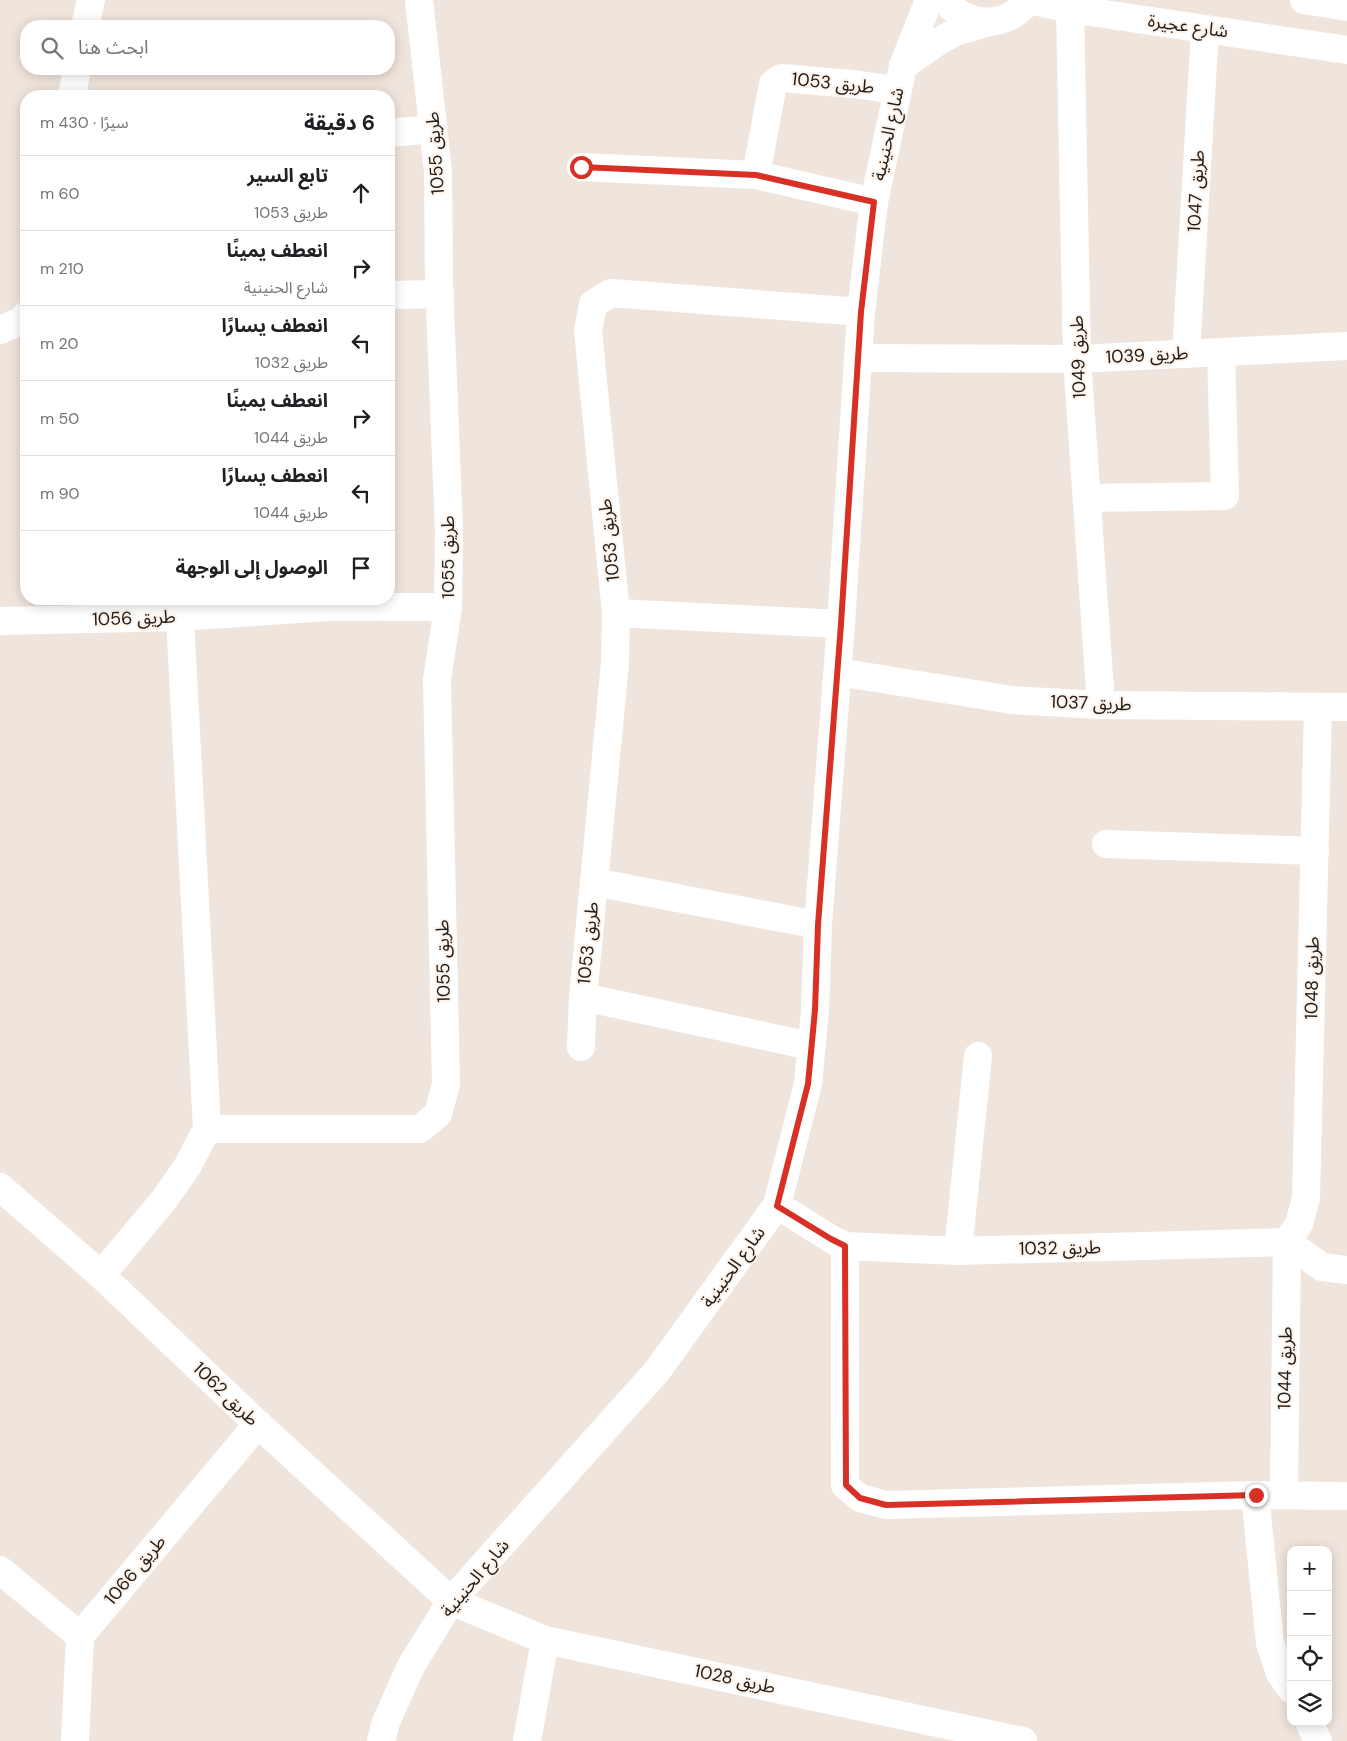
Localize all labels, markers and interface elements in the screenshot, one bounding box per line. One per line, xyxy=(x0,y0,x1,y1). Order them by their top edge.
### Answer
street label: شارع عجيرة xyxy=(1146,8,1230,45)
search box xyxy=(20,20,395,75)
icon: search xyxy=(38,34,66,62)
text: ابحث هنا xyxy=(78,35,149,60)
street label: طريق 1053 xyxy=(790,67,876,99)
street label: شارع الحنينية xyxy=(866,85,912,183)
text: 6 دقيقة xyxy=(304,109,375,137)
street label: طريق 1055 xyxy=(420,111,450,195)
text: سيرًا · 430 m xyxy=(40,112,129,133)
street label: طريق 1047 xyxy=(1182,149,1210,233)
route start xyxy=(570,156,593,179)
text: تابع السير xyxy=(247,163,328,188)
icon: ahead xyxy=(347,179,375,207)
text: 60 m xyxy=(40,183,80,204)
text: طريق 1053 xyxy=(254,202,328,223)
text: انعطف يمينًا xyxy=(226,238,328,263)
icon: right xyxy=(347,254,375,282)
text: 210 m xyxy=(40,258,84,279)
text: شارع الحنينية xyxy=(244,277,328,298)
text: انعطف يسارًا xyxy=(221,313,328,338)
street label: طريق 1049 xyxy=(1065,315,1091,399)
icon: left xyxy=(347,329,375,357)
text: 20 m xyxy=(40,333,79,354)
street label: طريق 1039 xyxy=(1105,341,1189,369)
text: طريق 1032 xyxy=(255,352,328,373)
text: انعطف يمينًا xyxy=(226,388,328,413)
icon: right xyxy=(347,404,375,432)
text: 50 m xyxy=(40,408,79,429)
text: طريق 1044 xyxy=(254,427,328,448)
text: انعطف يسارًا xyxy=(221,463,328,488)
icon: left xyxy=(347,479,375,507)
text: 90 m xyxy=(40,483,80,504)
street label: طريق 1053 xyxy=(593,497,625,583)
text: طريق 1044 xyxy=(254,502,328,523)
street label: طريق 1055 xyxy=(436,515,460,599)
icon: arrive xyxy=(347,554,375,582)
text: الوصول إلى الوجهة xyxy=(176,555,328,580)
street label: طريق 1056 xyxy=(92,605,176,631)
street label: طريق 1037 xyxy=(1050,690,1132,716)
street label: طريق 1053 xyxy=(572,900,604,986)
street label: طريق 1055 xyxy=(430,919,456,1003)
street label: طريق 1048 xyxy=(1299,936,1325,1020)
street label: شارع الحنينية xyxy=(695,1222,772,1314)
street label: طريق 1032 xyxy=(1019,1235,1101,1261)
street label: طريق 1044 xyxy=(1272,1326,1298,1410)
street label: طريق 1062 xyxy=(188,1357,264,1431)
route end xyxy=(1245,1484,1268,1507)
street label: طريق 1066 xyxy=(99,1530,171,1610)
street label: شارع الحنينية xyxy=(435,1534,516,1623)
map controls xyxy=(1287,1546,1332,1726)
button: + xyxy=(1287,1546,1332,1591)
button: − xyxy=(1287,1591,1332,1636)
button: locate xyxy=(1287,1636,1332,1681)
street label: طريق 1028 xyxy=(692,1659,778,1699)
button: layers xyxy=(1287,1681,1332,1726)

